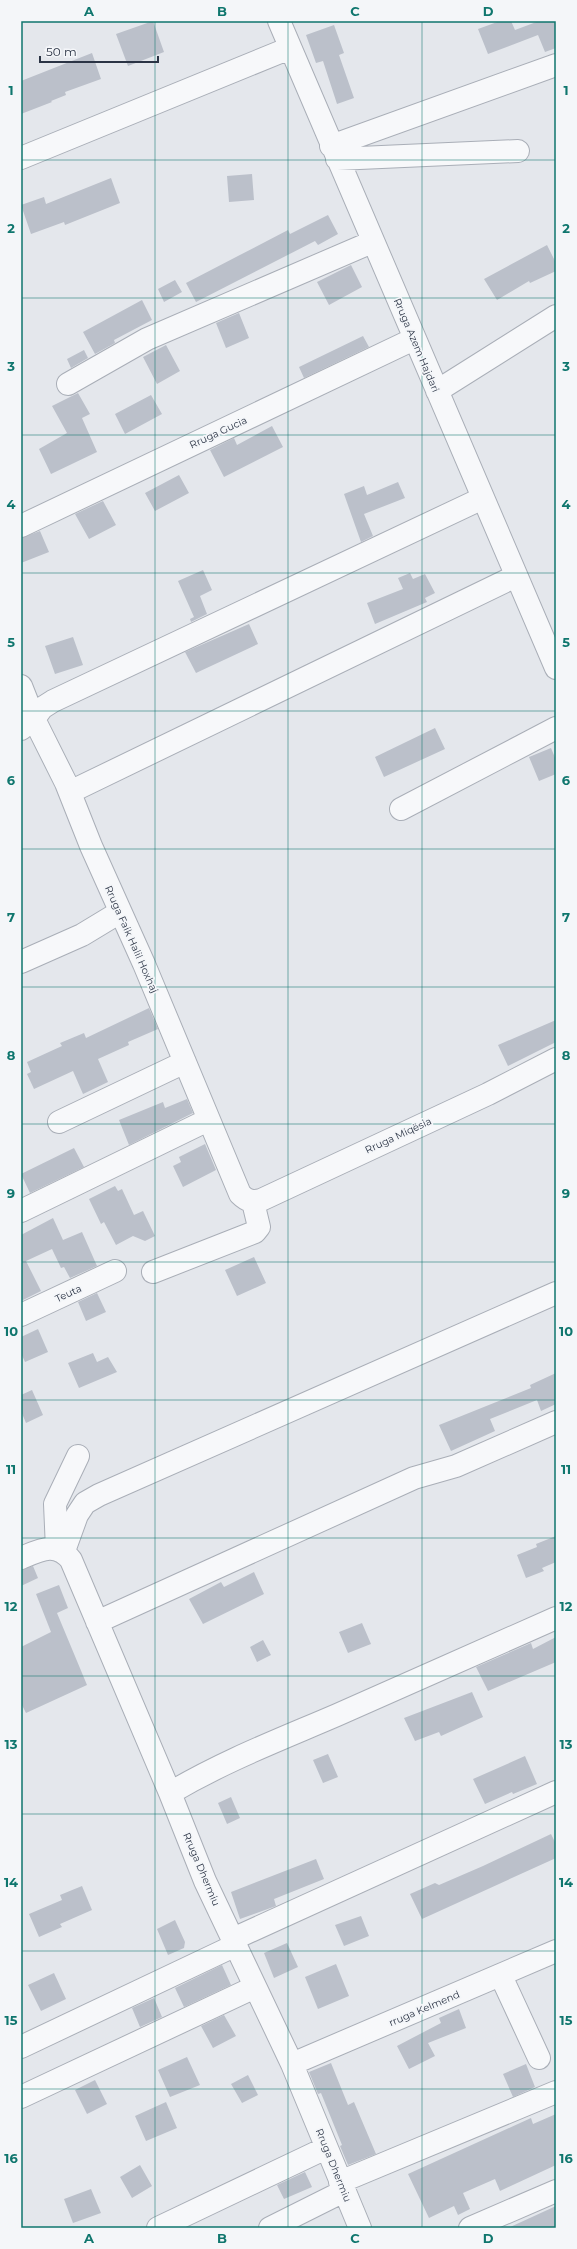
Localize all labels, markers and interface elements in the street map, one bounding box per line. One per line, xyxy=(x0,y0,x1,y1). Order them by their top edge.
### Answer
text: A xyxy=(83,3,95,19)
text: B xyxy=(217,3,227,19)
text: C xyxy=(350,3,360,19)
text: D xyxy=(483,3,494,19)
scale bar xyxy=(40,38,158,64)
text: 50 m xyxy=(46,44,77,59)
text: 1 xyxy=(8,82,14,98)
text: 1 xyxy=(563,82,569,98)
text: 2 xyxy=(7,220,15,236)
text: 2 xyxy=(562,220,570,236)
street label: Rruga Azem Hajdari xyxy=(391,296,442,394)
text: 3 xyxy=(6,358,15,374)
text: 3 xyxy=(561,358,570,374)
street label: Rruga Gucia xyxy=(187,413,249,451)
text: 4 xyxy=(7,496,16,512)
text: 4 xyxy=(562,496,571,512)
text: 5 xyxy=(7,634,15,650)
text: 5 xyxy=(562,634,570,650)
text: 6 xyxy=(7,772,16,788)
text: 6 xyxy=(562,772,571,788)
street label: Rruga Faik Halil Hoxhaj xyxy=(102,883,161,995)
text: 7 xyxy=(7,909,15,925)
text: 7 xyxy=(562,909,570,925)
text: 8 xyxy=(7,1047,16,1063)
text: 8 xyxy=(562,1047,571,1063)
street label: Rruga Miqësia xyxy=(363,1114,434,1157)
text: 9 xyxy=(7,1185,15,1201)
text: 9 xyxy=(562,1185,570,1201)
street label: Teuta xyxy=(53,1282,84,1305)
text: 10 xyxy=(4,1323,18,1339)
text: 10 xyxy=(559,1323,573,1339)
text: 11 xyxy=(6,1461,16,1477)
text: 11 xyxy=(561,1461,571,1477)
text: 12 xyxy=(5,1598,18,1614)
text: 12 xyxy=(560,1598,573,1614)
text: 13 xyxy=(5,1736,18,1752)
text: 13 xyxy=(560,1736,573,1752)
street label: Rruga Dhermiu xyxy=(180,1831,223,1908)
text: 14 xyxy=(4,1874,18,1890)
text: 14 xyxy=(559,1874,573,1890)
street label: rruga Kelmend xyxy=(387,1988,462,2029)
text: 15 xyxy=(5,2012,18,2028)
text: 15 xyxy=(560,2012,573,2028)
street label: Rruga Dhermiu xyxy=(313,2126,354,2204)
text: 16 xyxy=(4,2150,18,2166)
text: 16 xyxy=(559,2150,573,2166)
text: A xyxy=(83,2230,95,2246)
text: B xyxy=(217,2230,227,2246)
text: C xyxy=(350,2230,360,2246)
text: D xyxy=(483,2230,494,2246)

